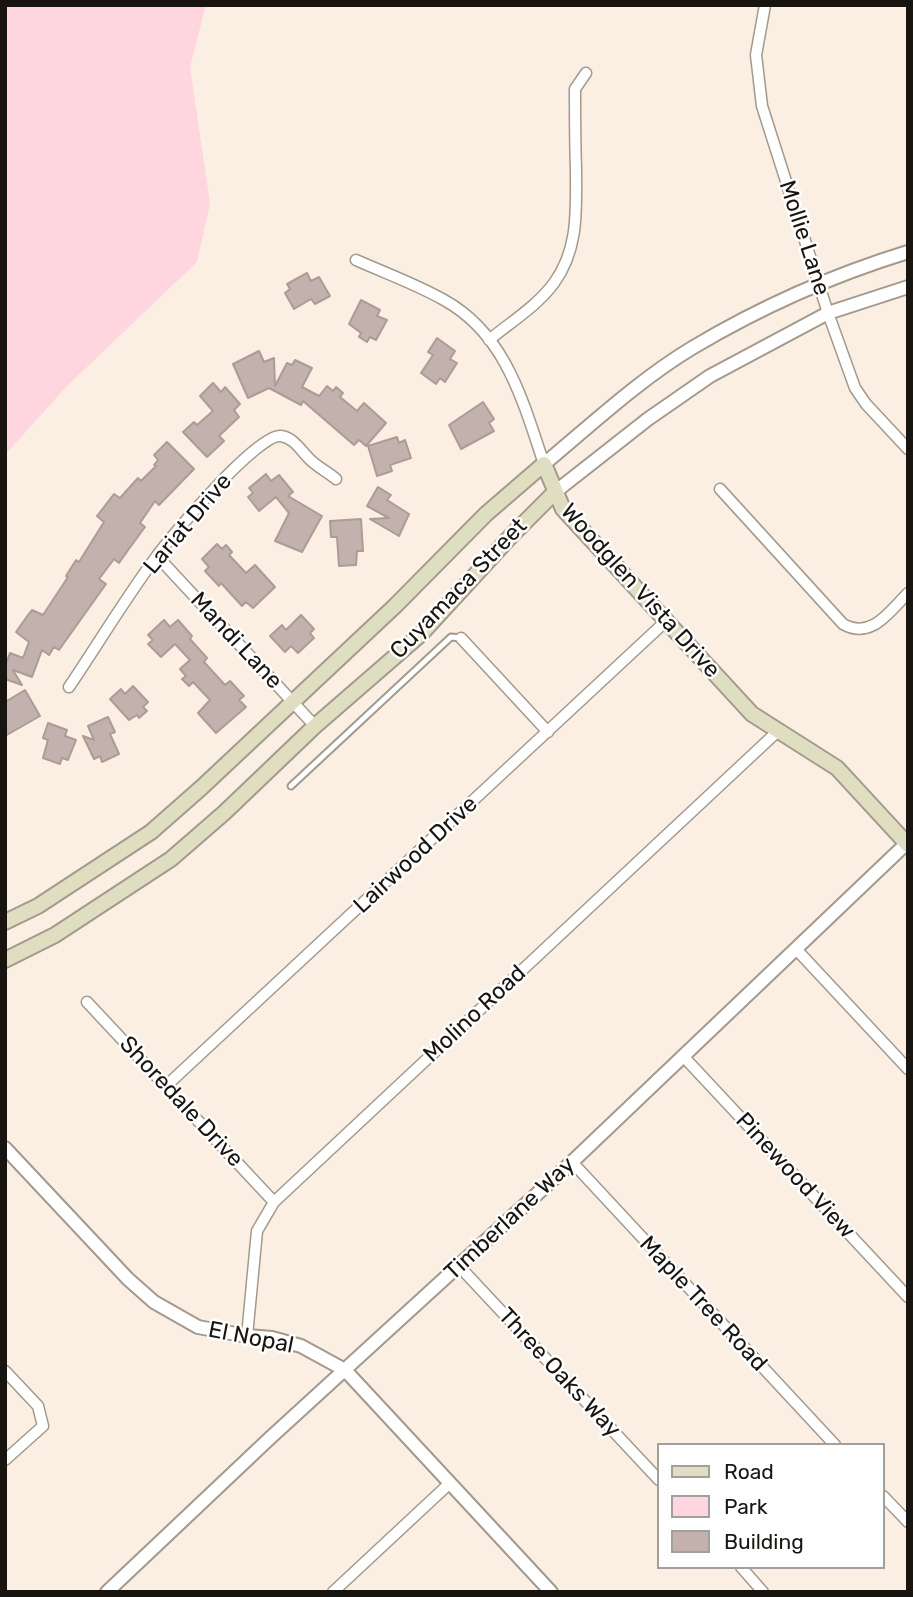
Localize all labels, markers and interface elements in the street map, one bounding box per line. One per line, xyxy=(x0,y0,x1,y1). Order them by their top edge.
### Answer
street label: Mollie Lane xyxy=(772,177,836,299)
street label: Lariat Drive xyxy=(138,468,238,580)
street label: Woodglen Vista Drive xyxy=(555,498,725,684)
street label: Cuyamaca Street xyxy=(385,513,533,665)
street label: Mandi Lane xyxy=(184,587,288,695)
street label: Lairwood Drive xyxy=(348,791,484,919)
street label: Molino Road xyxy=(418,960,532,1068)
street label: Shoredale Drive xyxy=(113,1031,249,1173)
street label: Pinewood View xyxy=(730,1107,860,1245)
street label: Timberlane Way xyxy=(439,1151,581,1287)
street label: Maple Tree Road xyxy=(633,1231,773,1377)
street label: Three Oaks Way xyxy=(492,1302,626,1444)
street label: El Nopal xyxy=(206,1316,296,1360)
legend xyxy=(657,1443,885,1569)
text: Road xyxy=(724,1459,774,1484)
text: Park xyxy=(724,1494,768,1519)
text: Building xyxy=(724,1529,804,1554)

